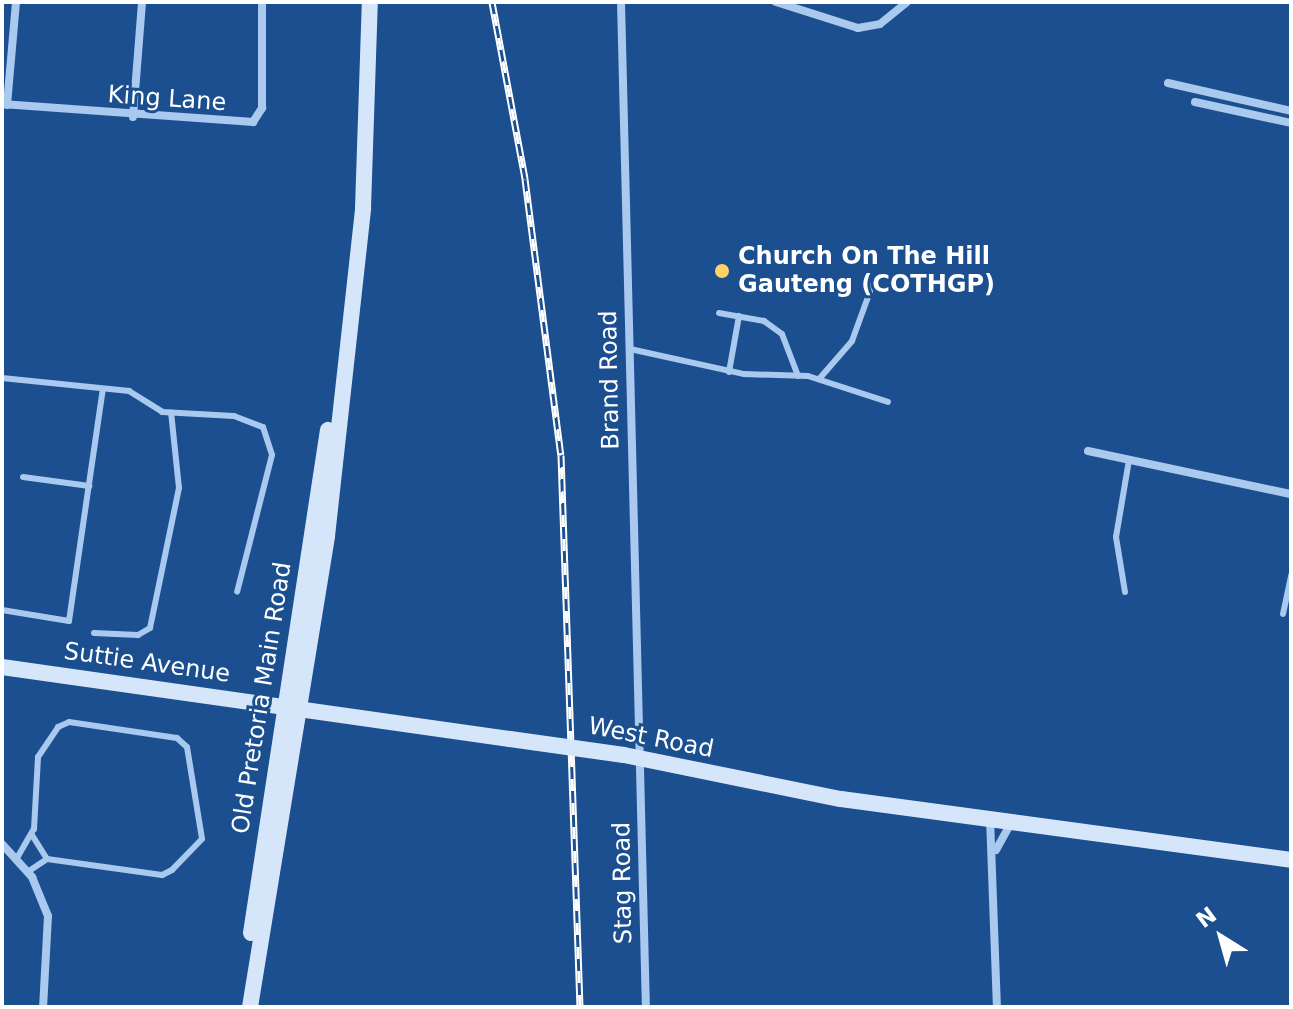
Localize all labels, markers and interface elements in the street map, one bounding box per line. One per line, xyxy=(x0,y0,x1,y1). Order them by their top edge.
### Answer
street label: King Lane xyxy=(107,81,227,117)
place label: Church On The Hill Gauteng (COTHGP) xyxy=(738,243,995,299)
marker: Church On The Hill Gauteng (COTHGP) xyxy=(713,262,731,280)
street label: Brand Road xyxy=(594,310,626,450)
street label: Old Pretoria Main Road xyxy=(226,560,298,836)
street label: Suttie Avenue xyxy=(62,637,232,689)
street label: West Road xyxy=(586,712,716,764)
street label: Stag Road xyxy=(608,822,638,944)
north arrow xyxy=(1181,897,1261,977)
text: N xyxy=(1191,902,1221,933)

